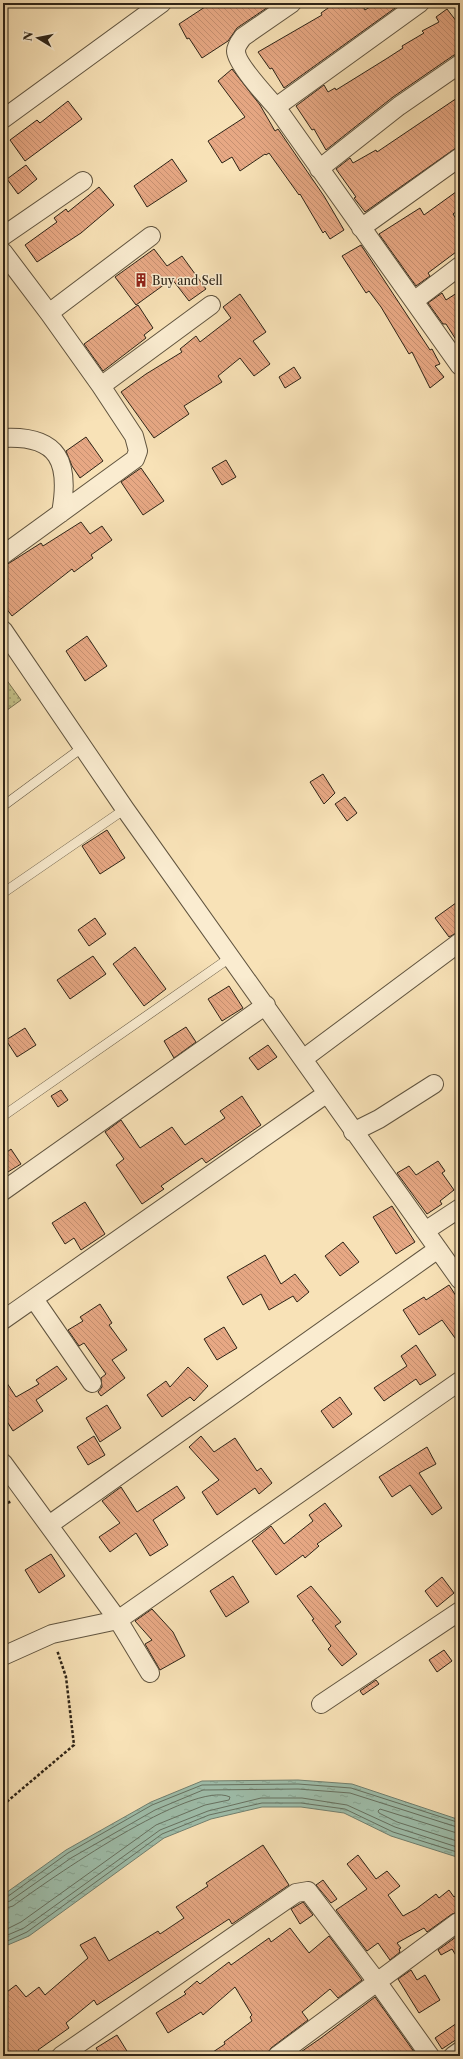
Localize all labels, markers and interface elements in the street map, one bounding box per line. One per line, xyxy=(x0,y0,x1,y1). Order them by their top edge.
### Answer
north arrow xyxy=(18,18,58,58)
text: N xyxy=(20,30,36,42)
building icon: Buy and Sell xyxy=(133,272,149,288)
place label: Buy and Sell xyxy=(152,273,223,288)

